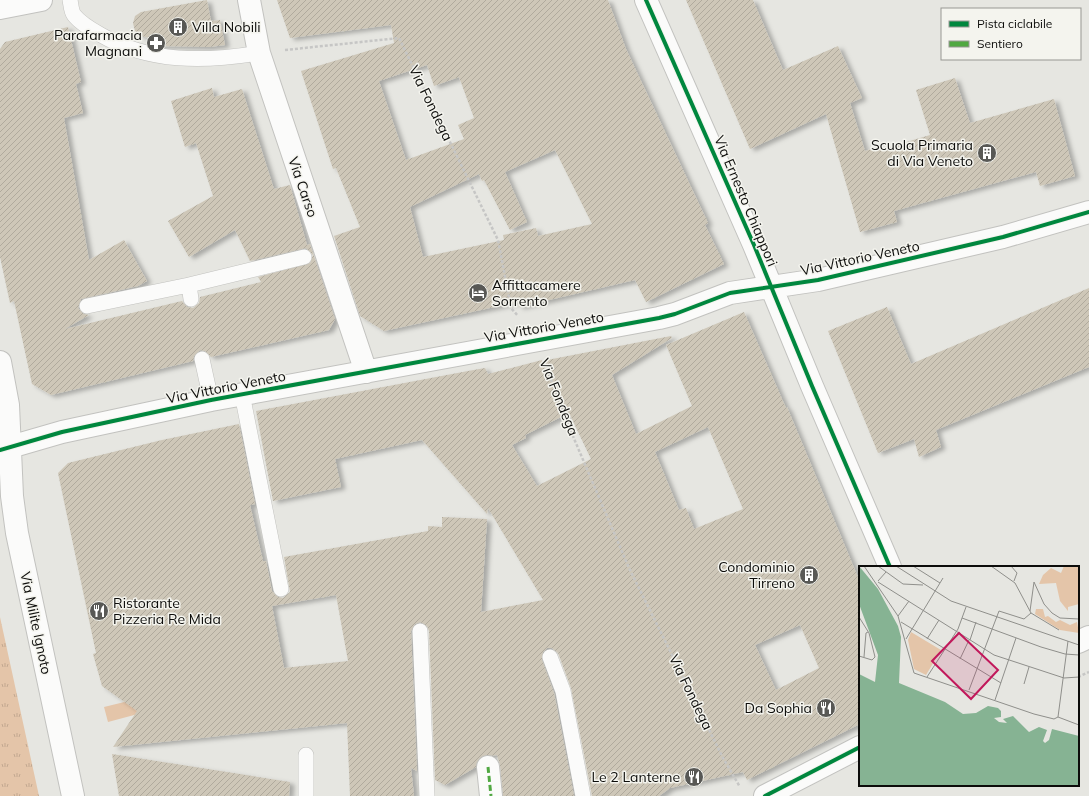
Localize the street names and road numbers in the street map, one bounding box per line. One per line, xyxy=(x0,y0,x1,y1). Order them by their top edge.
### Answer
street label: Via Fondega xyxy=(405,62,457,144)
street label: Via Ernesto Chiappori xyxy=(710,133,782,269)
street label: Via Carso xyxy=(284,154,322,220)
street label: Via Vittorio Veneto xyxy=(799,237,921,279)
street label: Via Vittorio Veneto xyxy=(483,308,605,346)
street label: Via Fondega xyxy=(535,356,583,438)
street label: Via Vittorio Veneto xyxy=(165,367,287,407)
street label: Via Milite Ignoto xyxy=(16,570,56,676)
street label: Via Fondega xyxy=(665,651,717,733)

